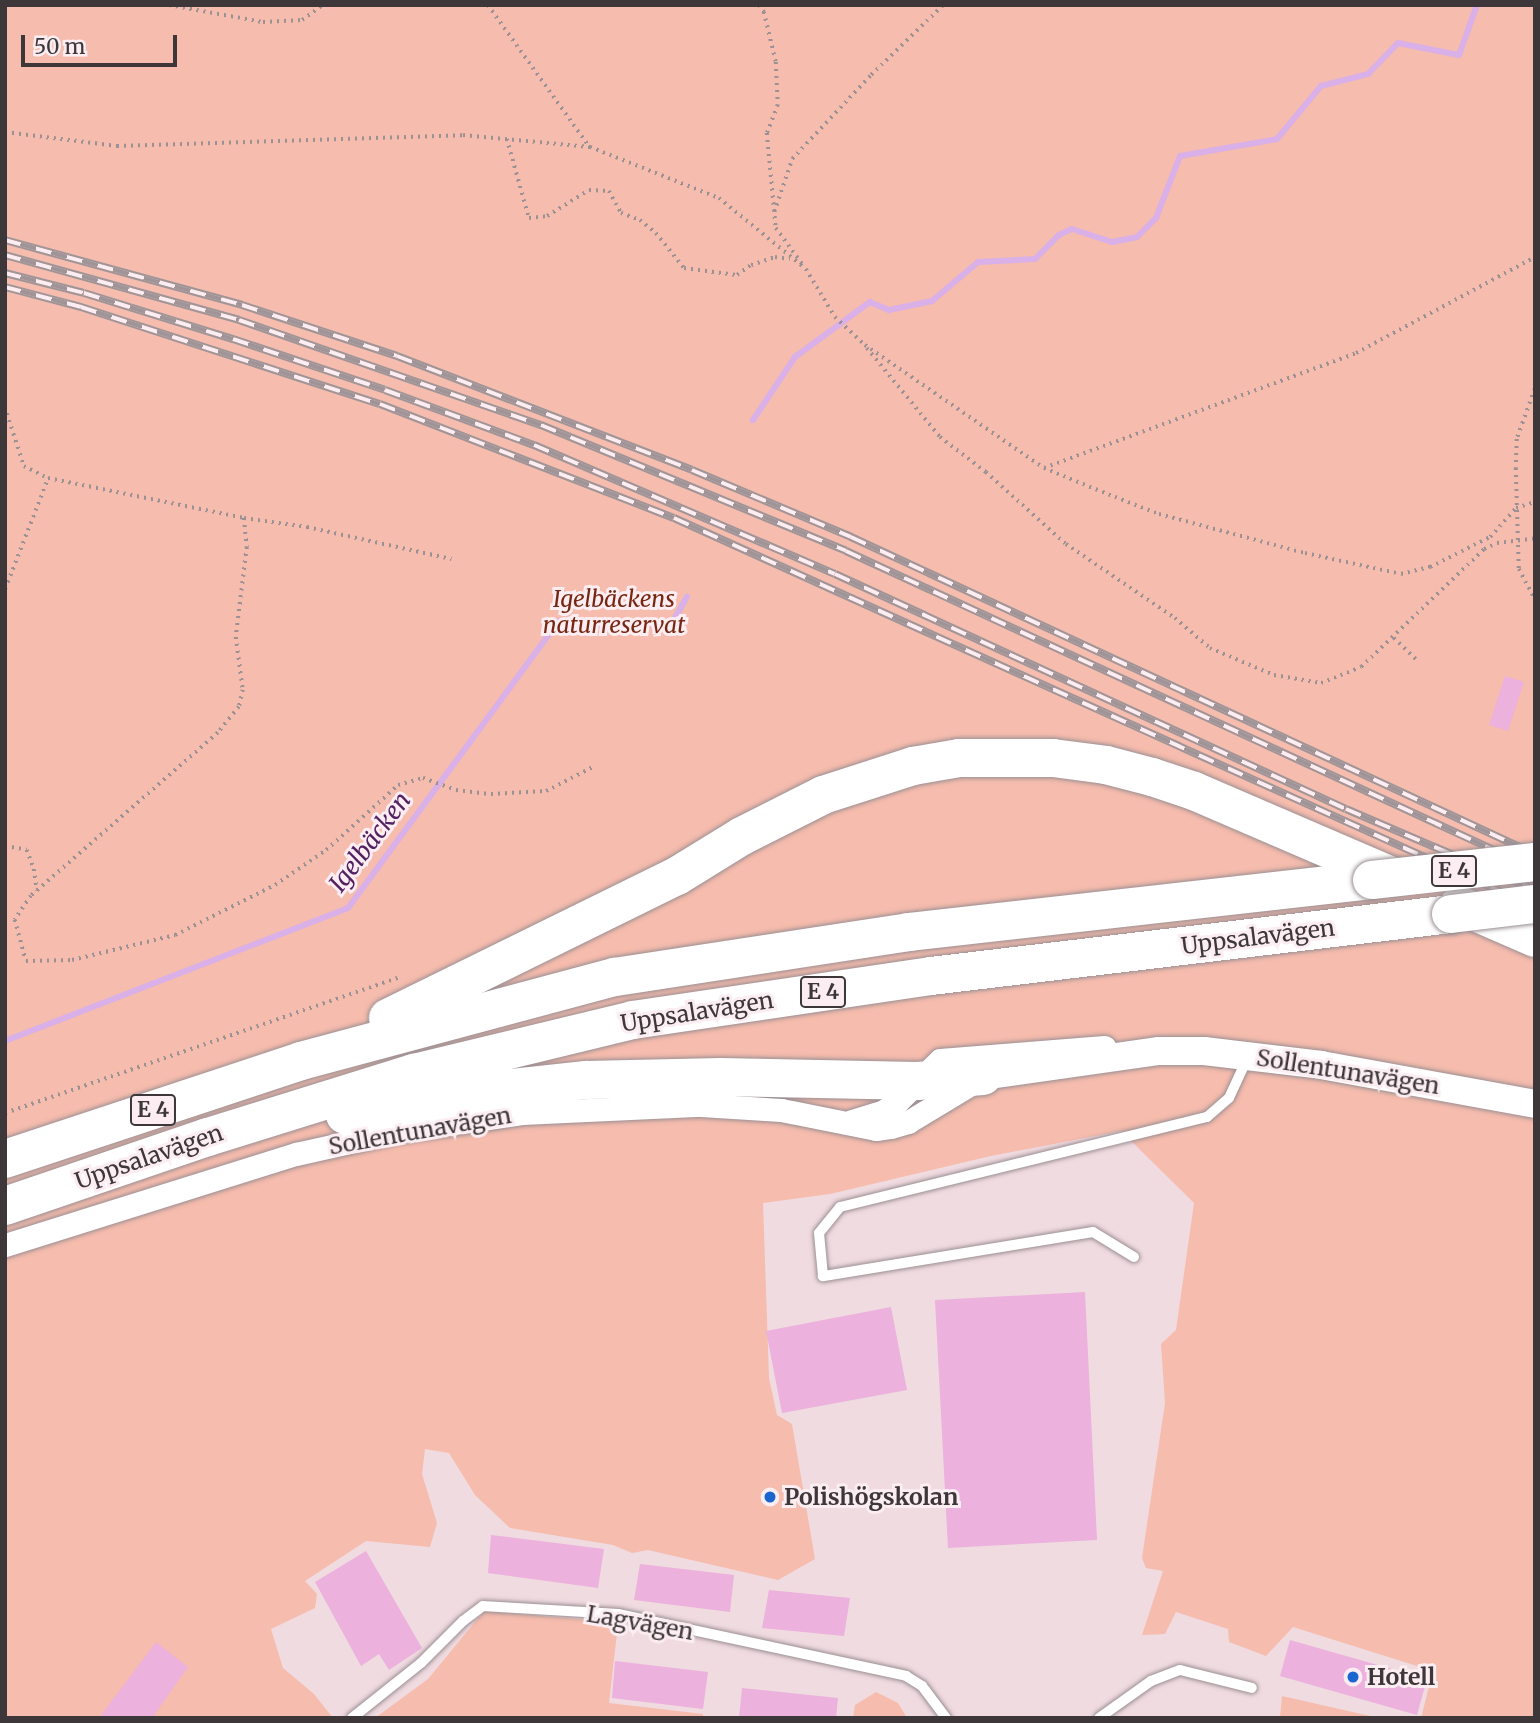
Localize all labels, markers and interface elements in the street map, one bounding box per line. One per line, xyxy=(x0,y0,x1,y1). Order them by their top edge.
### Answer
scale bar xyxy=(24,21,180,65)
text: 50 m xyxy=(34,33,85,60)
park label: Igelbäckens naturreservat xyxy=(543,585,685,639)
water label: Igelbäcken xyxy=(323,787,417,897)
road number: E 4 xyxy=(1430,854,1478,888)
street label: Uppsalavägen xyxy=(1180,914,1336,960)
road number: E 4 xyxy=(798,974,848,1010)
street label: Uppsalavägen xyxy=(619,986,775,1038)
street label: Sollentunavägen xyxy=(1254,1044,1442,1100)
road number: E 4 xyxy=(128,1092,178,1128)
street label: Sollentunavägen xyxy=(326,1101,514,1161)
street label: Uppsalavägen xyxy=(71,1119,227,1195)
place label: Polishögskolan xyxy=(784,1483,958,1511)
marker: Polishögskolan xyxy=(762,1489,778,1505)
street label: Lagvägen xyxy=(584,1600,696,1646)
place label: Hotell xyxy=(1367,1663,1435,1691)
marker: Hotell xyxy=(1345,1669,1361,1685)

